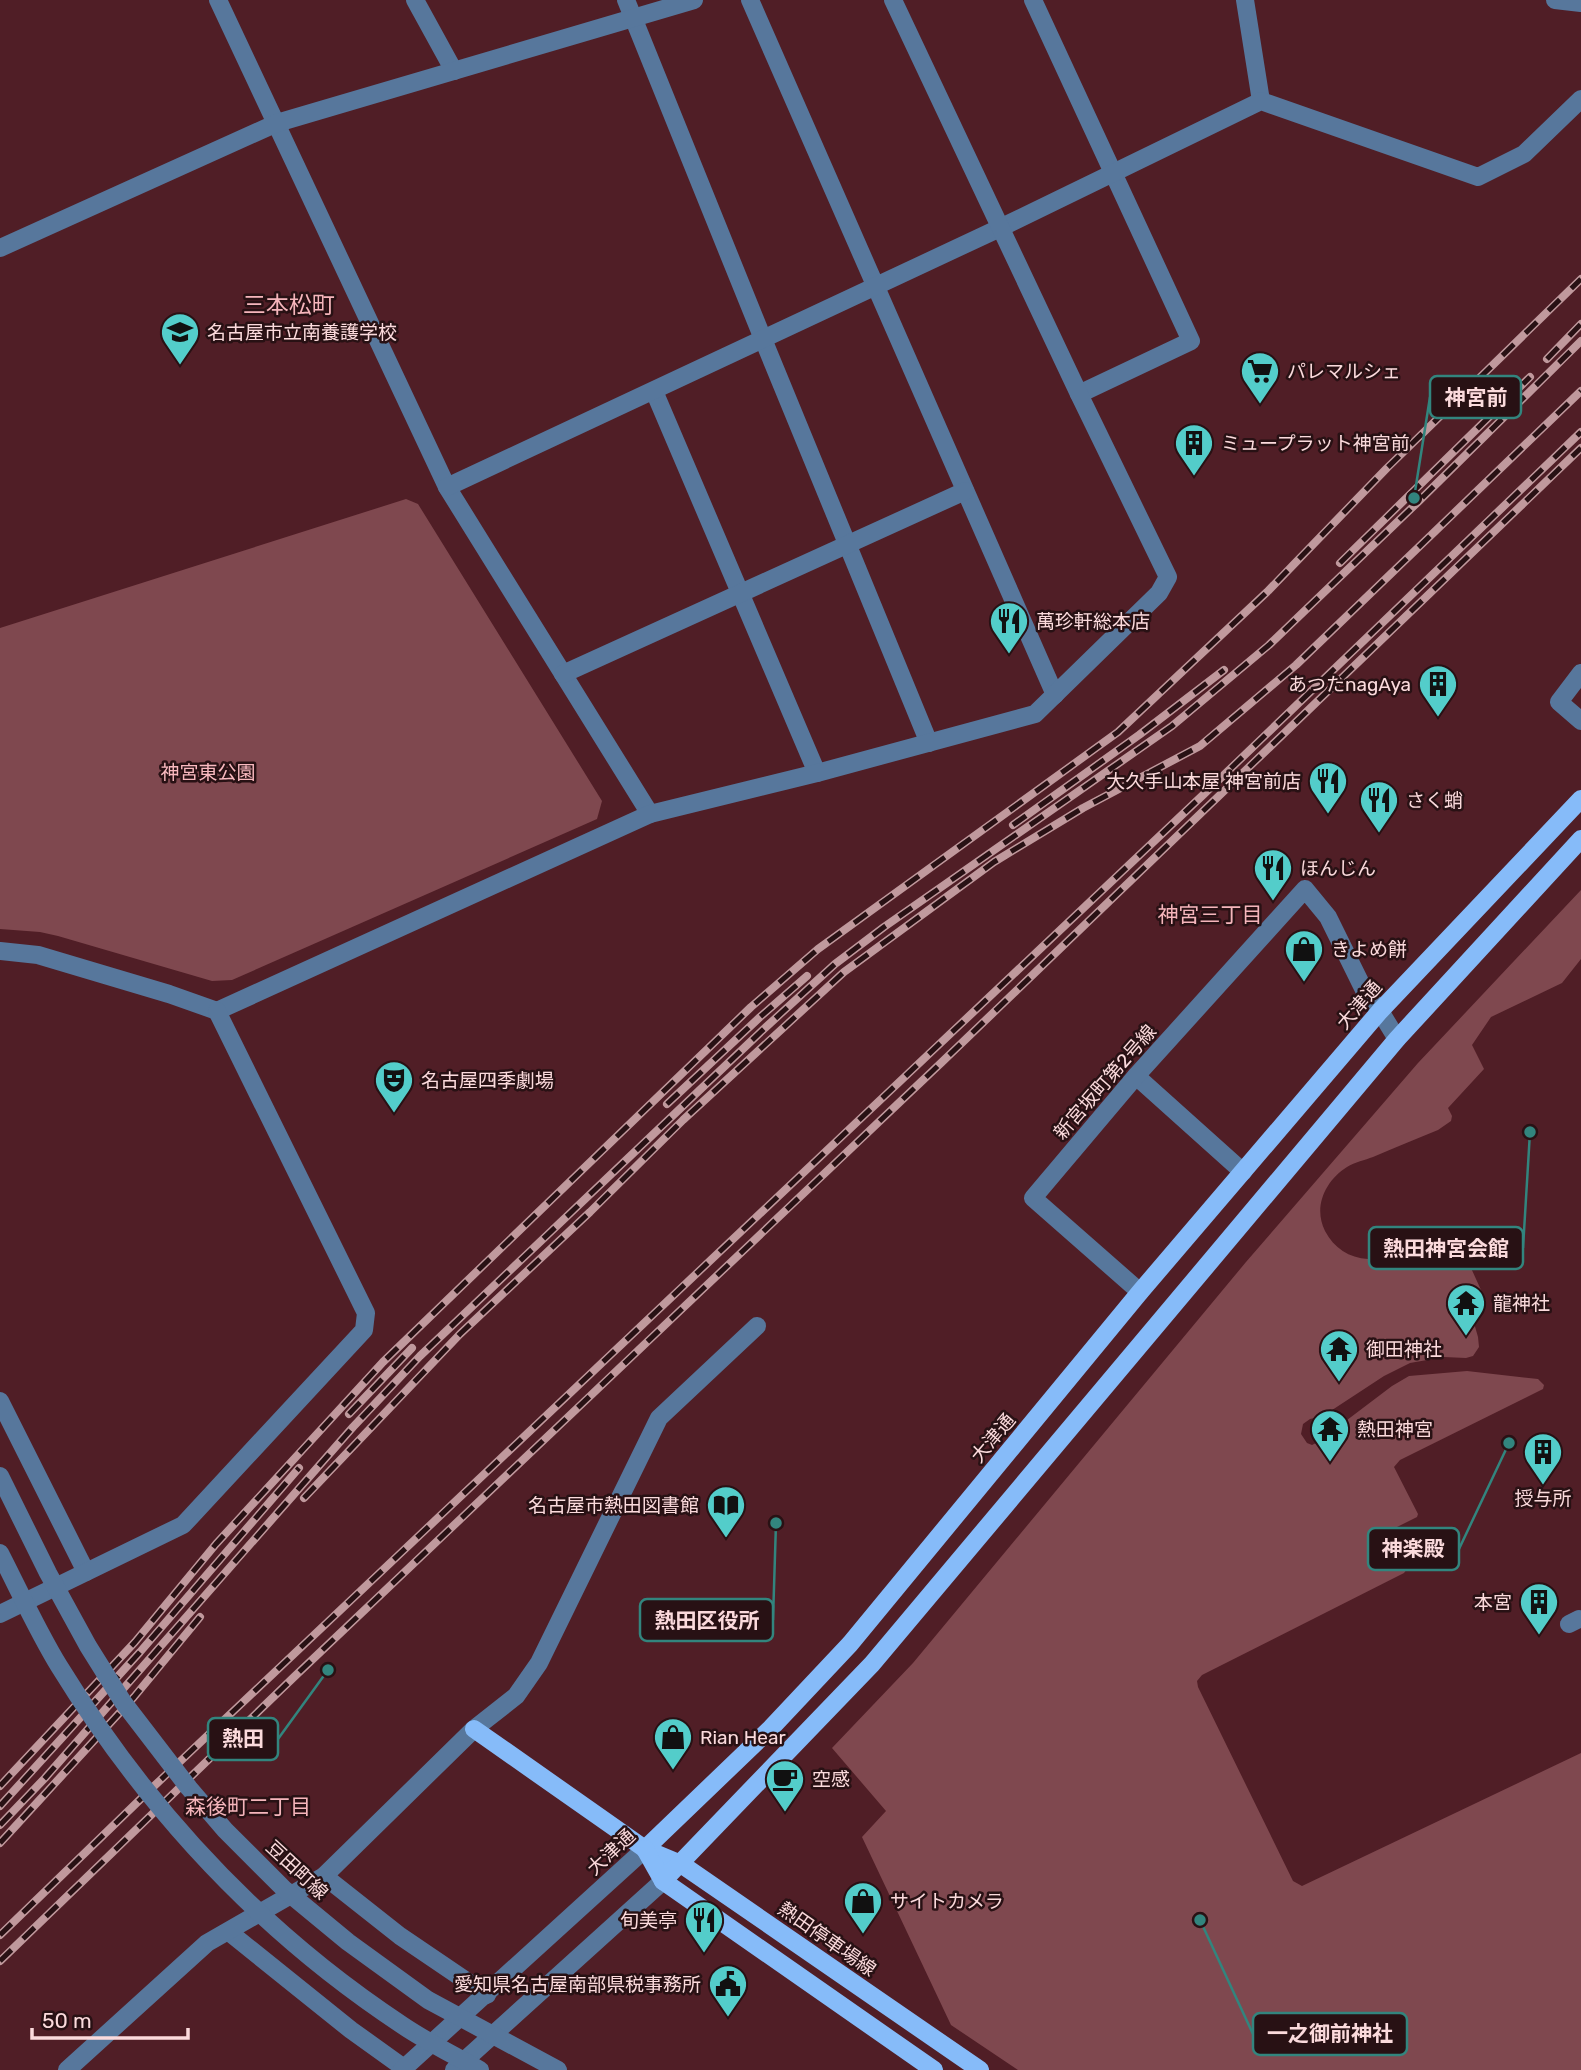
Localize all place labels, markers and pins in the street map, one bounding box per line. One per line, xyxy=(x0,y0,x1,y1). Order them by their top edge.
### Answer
school or university icon: 名古屋市立南養護学校 xyxy=(159,311,201,366)
place label: 名古屋市立南養護学校 xyxy=(207,321,397,344)
supermarket icon: パレマルシェ xyxy=(1239,350,1281,405)
place label: パレマルシェ xyxy=(1287,360,1401,383)
callout: 神宮前 xyxy=(1430,376,1521,418)
building icon: ミュープラット神宮前 xyxy=(1173,422,1215,477)
place label: ミュープラット神宮前 xyxy=(1221,432,1410,455)
restaurant icon: 萬珍軒総本店 xyxy=(988,600,1030,655)
place label: 萬珍軒総本店 xyxy=(1036,610,1150,633)
building icon: あつたnagAya xyxy=(1417,663,1459,718)
place label: あつたnagAya xyxy=(1288,673,1411,696)
restaurant icon: 大久手山本屋 神宮前店 xyxy=(1307,760,1349,815)
place label: 大久手山本屋 神宮前店 xyxy=(1106,770,1301,793)
restaurant icon: さく蛸 xyxy=(1358,779,1400,834)
place label: さく蛸 xyxy=(1406,789,1463,812)
restaurant icon: ほんじん xyxy=(1252,847,1294,902)
place label: ほんじん xyxy=(1300,857,1376,880)
shop icon: きよめ餅 xyxy=(1283,928,1325,983)
place label: きよめ餅 xyxy=(1331,938,1407,961)
theatre icon: 名古屋四季劇場 xyxy=(373,1059,415,1114)
place label: 名古屋四季劇場 xyxy=(421,1069,554,1092)
callout: 熱田神宮会館 xyxy=(1369,1227,1523,1269)
temple icon: 龍神社 xyxy=(1445,1282,1487,1337)
place label: 龍神社 xyxy=(1493,1292,1550,1315)
temple icon: 御田神社 xyxy=(1318,1328,1360,1383)
place label: 御田神社 xyxy=(1366,1338,1442,1361)
temple icon: 熱田神宮 xyxy=(1309,1408,1351,1463)
place label: 熱田神宮 xyxy=(1357,1418,1433,1441)
building icon: 授与所 xyxy=(1522,1431,1564,1486)
library icon: 名古屋市熱田図書館 xyxy=(705,1484,747,1539)
place label: 授与所 xyxy=(1514,1487,1572,1510)
place label: 名古屋市熱田図書館 xyxy=(528,1494,699,1517)
callout: 神楽殿 xyxy=(1368,1528,1459,1570)
building icon: 本宮 xyxy=(1518,1581,1560,1636)
place label: 本宮 xyxy=(1474,1591,1512,1614)
callout: 熱田区役所 xyxy=(640,1599,773,1641)
shop icon: Rian Hear xyxy=(652,1716,694,1771)
callout: 熱田 xyxy=(208,1718,278,1760)
place label: Rian Hear xyxy=(700,1726,786,1749)
cafe icon: 空感 xyxy=(764,1758,806,1813)
place label: 空感 xyxy=(812,1768,850,1791)
shop icon: サイトカメラ xyxy=(842,1880,884,1935)
place label: サイトカメラ xyxy=(890,1890,1004,1913)
restaurant icon: 旬美亭 xyxy=(683,1899,725,1954)
place label: 旬美亭 xyxy=(620,1909,677,1932)
public building icon: 愛知県名古屋南部県税事務所 xyxy=(707,1963,749,2018)
place label: 愛知県名古屋南部県税事務所 xyxy=(454,1973,701,1996)
callout: 一之御前神社 xyxy=(1253,2013,1407,2055)

